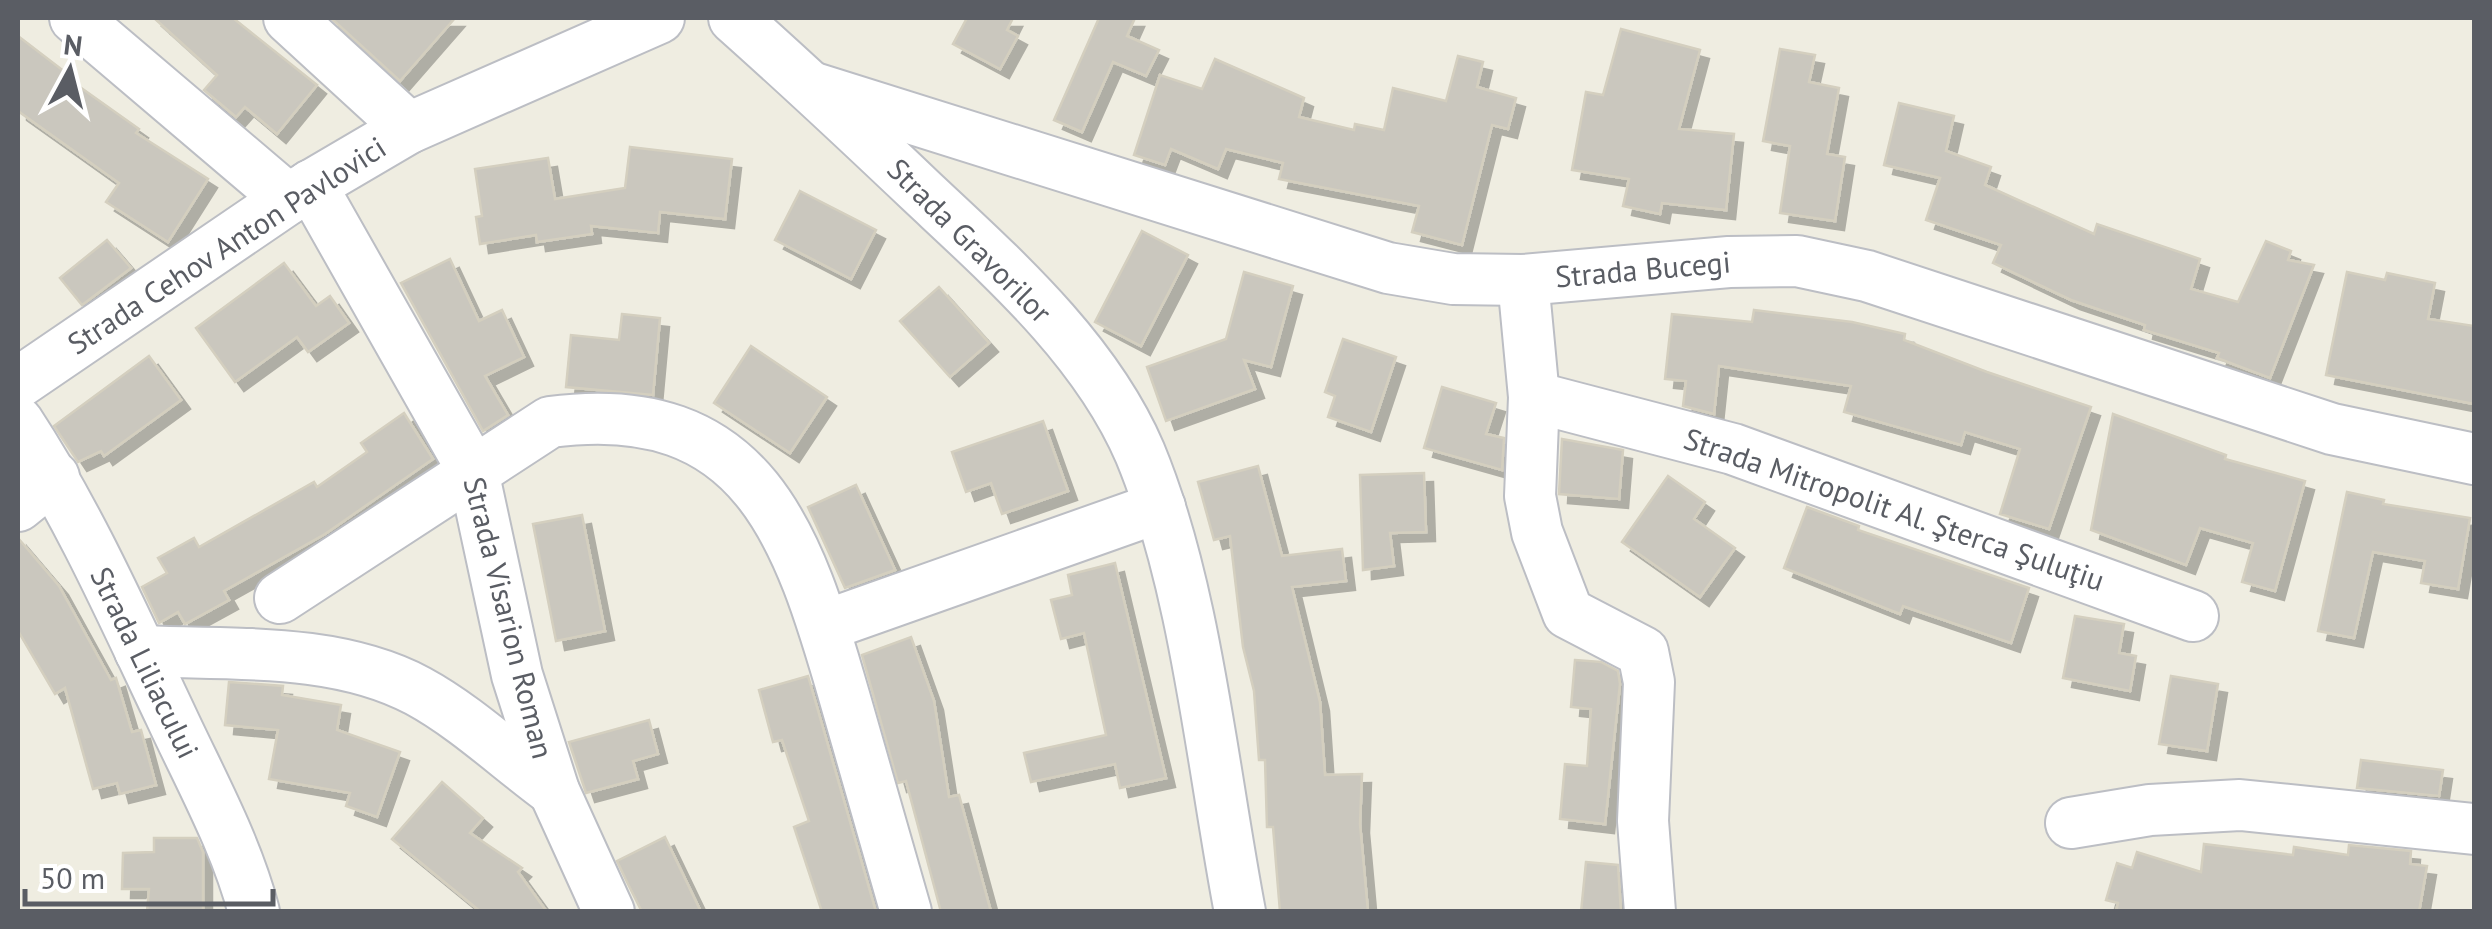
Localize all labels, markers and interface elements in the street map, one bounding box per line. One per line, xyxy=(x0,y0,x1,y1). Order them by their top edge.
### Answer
north arrow xyxy=(20,20,120,120)
text: N xyxy=(62,25,84,64)
street label: Strada Cehov Anton Pavlovici xyxy=(60,127,393,362)
street label: Strada Gravorilor xyxy=(880,149,1061,330)
street label: Strada Bucegi xyxy=(1554,241,1732,296)
street label: Strada Mitropolit Al. Şterca Şuluţiu xyxy=(1679,418,2110,599)
street label: Strada Visarion Roman xyxy=(456,473,563,762)
street label: Strada Liliacului xyxy=(82,560,208,764)
scale bar xyxy=(25,844,272,906)
text: 50 m xyxy=(40,858,105,897)

